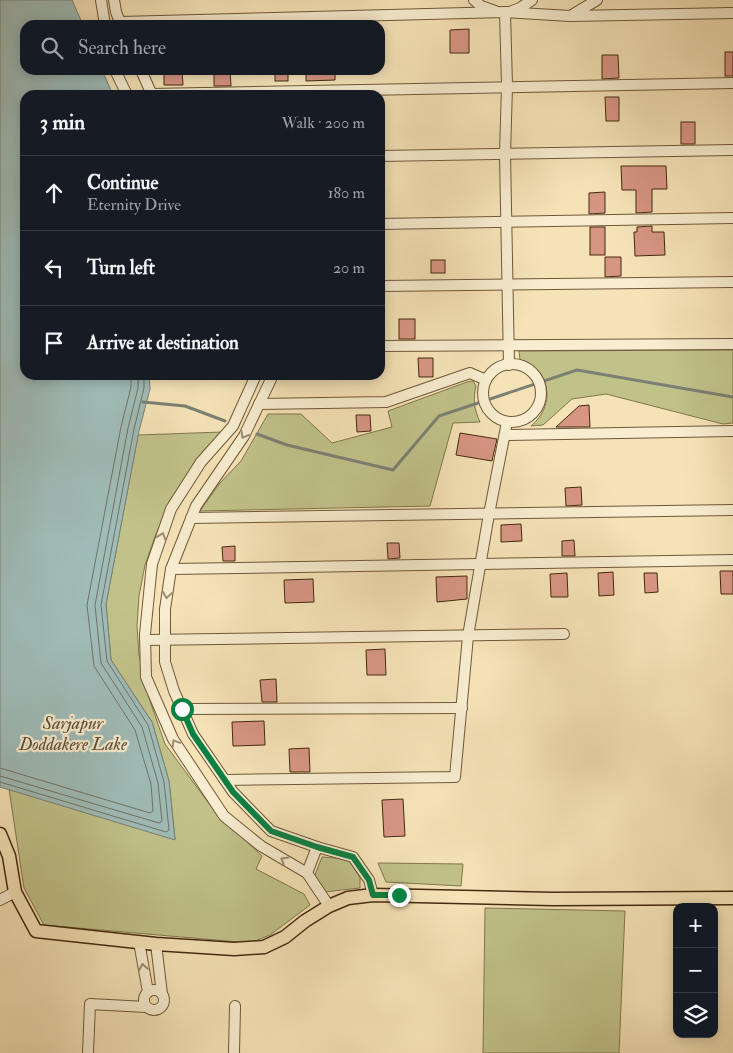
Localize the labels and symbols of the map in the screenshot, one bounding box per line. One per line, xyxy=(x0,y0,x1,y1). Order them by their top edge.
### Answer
one-way arrow xyxy=(241,429,251,438)
one-way arrow xyxy=(156,532,166,540)
one-way arrow xyxy=(163,590,173,599)
route start xyxy=(171,698,194,721)
water label: Sarjapur Doddakere Lake xyxy=(18,712,128,756)
one-way arrow xyxy=(172,739,182,748)
one-way arrow xyxy=(280,856,289,866)
route end xyxy=(388,884,411,907)
one-way arrow xyxy=(139,963,149,971)

